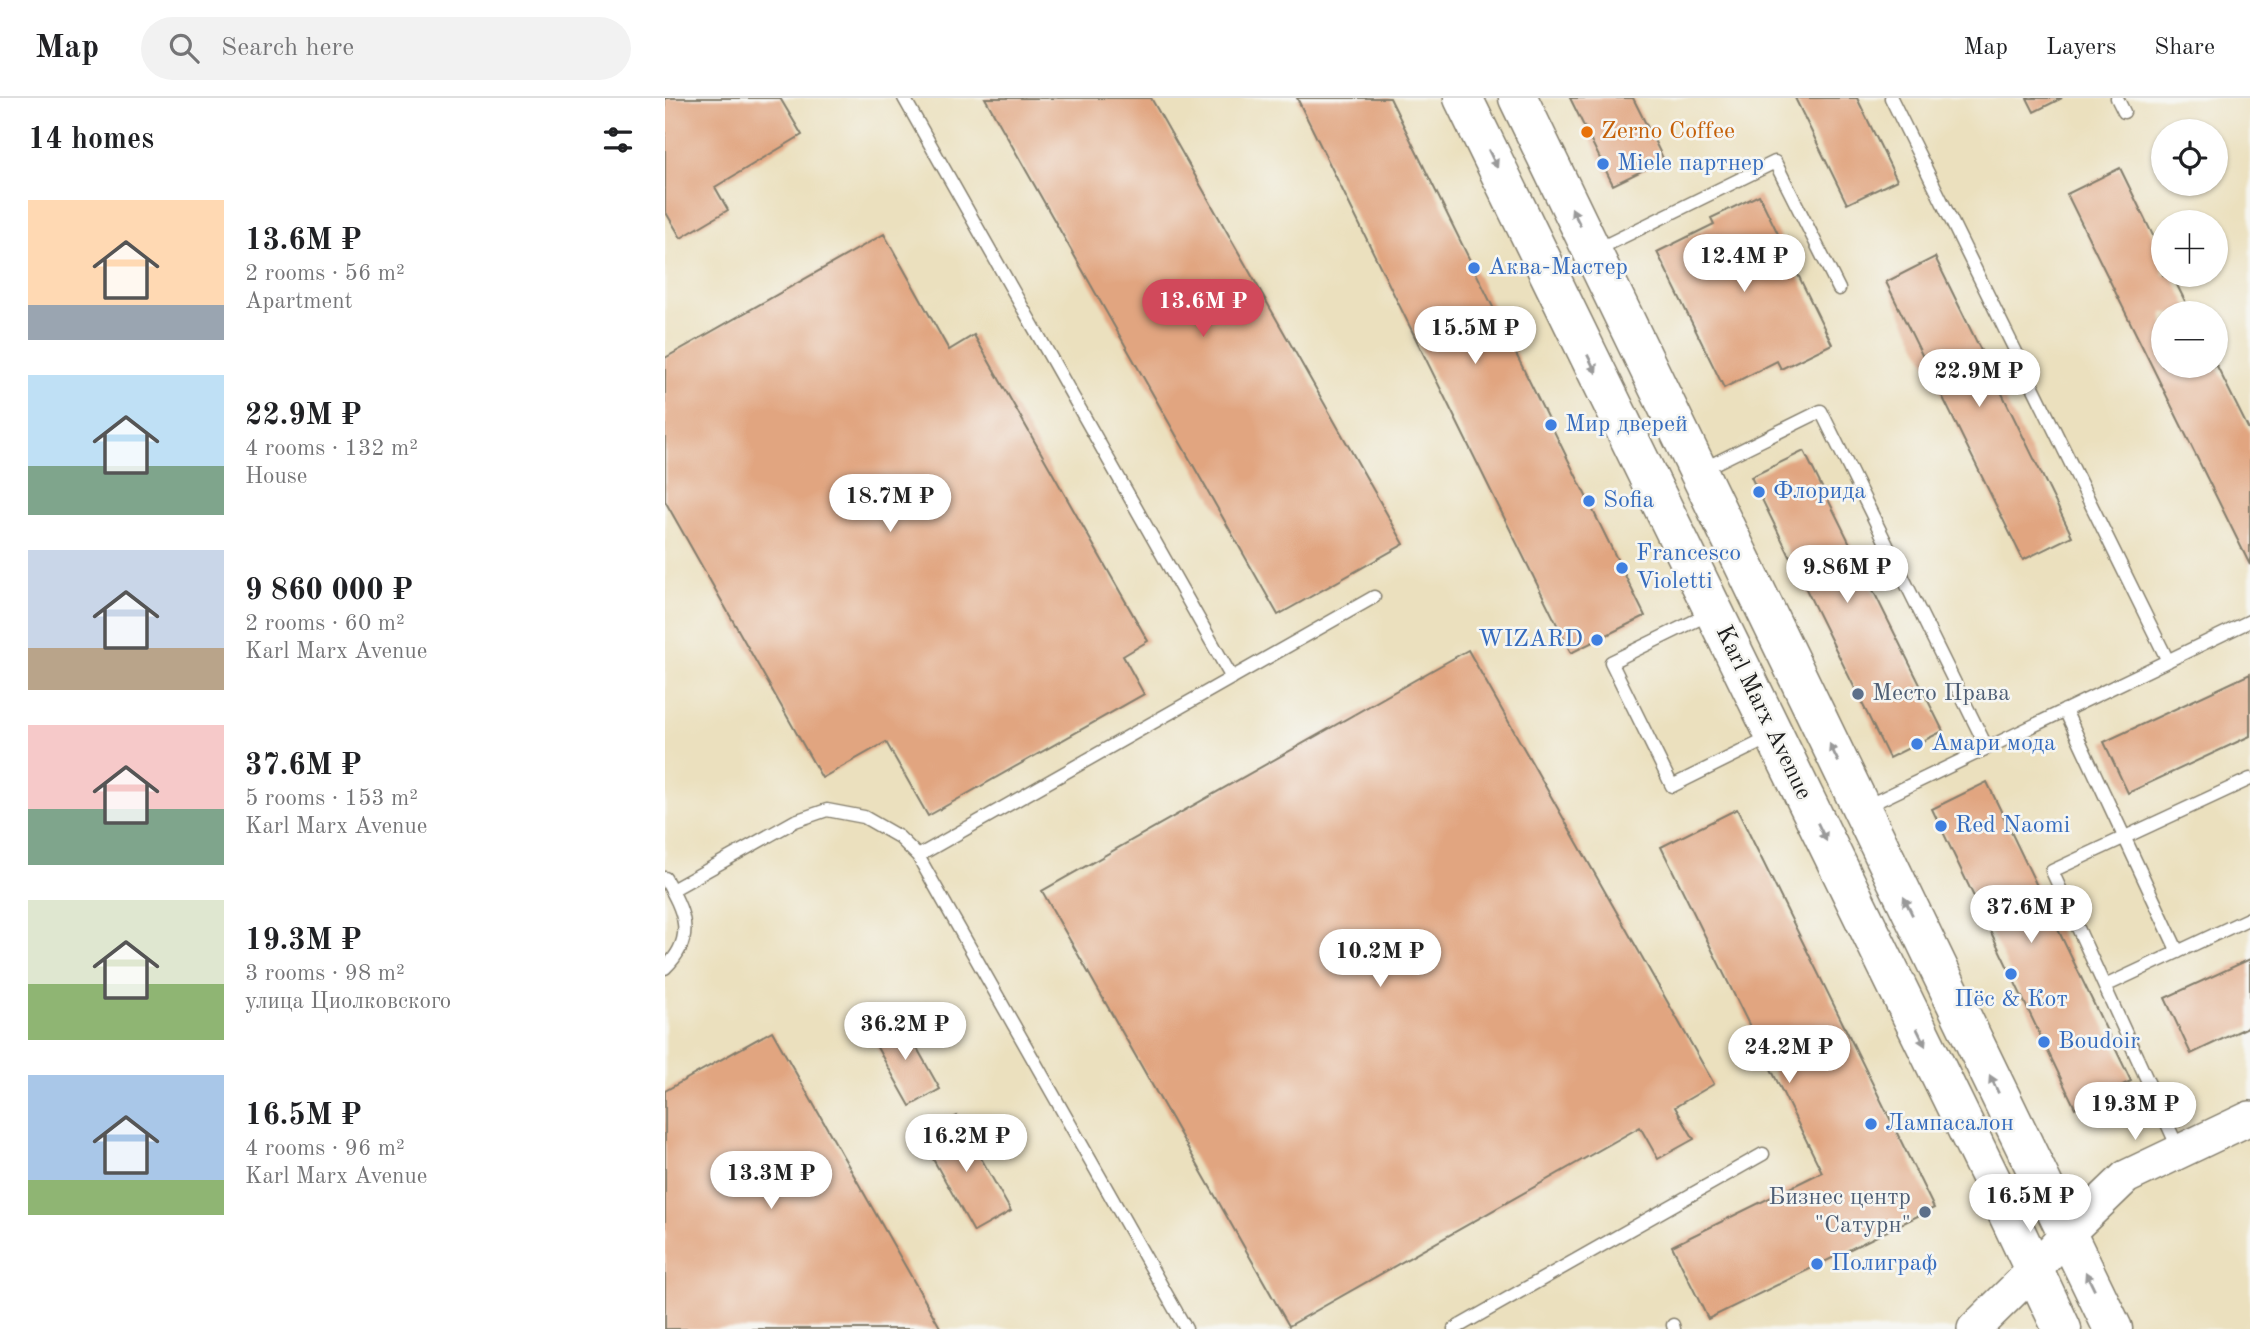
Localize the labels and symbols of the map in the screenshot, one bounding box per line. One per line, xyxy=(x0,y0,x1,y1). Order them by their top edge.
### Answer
place label: Zerno Coffee xyxy=(1601,120,1735,144)
marker: Zerno Coffee xyxy=(1579,124,1595,140)
one-way arrow xyxy=(1487,149,1498,169)
place label: Miele партнер xyxy=(1617,152,1764,176)
marker: Miele партнер xyxy=(1595,156,1611,172)
one-way arrow xyxy=(1570,207,1581,227)
pin: 12.4M ₽ xyxy=(1679,234,1809,294)
place label: Аква-Мастер xyxy=(1488,256,1628,280)
marker: Аква-Мастер xyxy=(1466,260,1482,276)
pin: 13.6M ₽ xyxy=(1138,280,1268,339)
pin: 15.5M ₽ xyxy=(1410,306,1540,366)
pin: 22.9M ₽ xyxy=(1914,350,2044,409)
one-way arrow xyxy=(1587,354,1598,374)
place label: Мир дверей xyxy=(1565,413,1688,437)
marker: Мир дверей xyxy=(1543,417,1559,433)
pin: 18.7M ₽ xyxy=(825,474,955,534)
place label: Флорида xyxy=(1773,480,1866,504)
marker: Флорида xyxy=(1751,484,1767,500)
place label: Sofia xyxy=(1603,489,1655,513)
marker: Sofia xyxy=(1581,493,1597,509)
place label: Francesco Violetti xyxy=(1636,542,1741,594)
pin: 9.86M ₽ xyxy=(1782,546,1912,605)
marker: Francesco Violetti xyxy=(1614,560,1630,576)
street label: Karl Marx Avenue xyxy=(1711,622,1815,804)
place label: WIZARD xyxy=(1478,628,1583,652)
marker: WIZARD xyxy=(1589,632,1605,648)
place label: Место Права xyxy=(1872,682,2010,706)
marker: Место Права xyxy=(1850,686,1866,702)
place label: Амари мода xyxy=(1931,732,2056,756)
marker: Амари мода xyxy=(1909,736,1925,752)
one-way arrow xyxy=(1828,743,1840,763)
place label: Red Naomi xyxy=(1955,814,2070,838)
marker: Red Naomi xyxy=(1933,818,1949,834)
one-way arrow xyxy=(1816,822,1827,842)
pin: 37.6M ₽ xyxy=(1966,886,2096,945)
one-way arrow xyxy=(1902,896,1914,916)
pin: 10.2M ₽ xyxy=(1315,930,1445,989)
marker: Пёс & Кот xyxy=(2003,966,2019,982)
place label: Пёс & Кот xyxy=(1954,988,2068,1012)
pin: 36.2M ₽ xyxy=(840,1002,970,1062)
pin: 24.2M ₽ xyxy=(1724,1026,1854,1085)
one-way arrow xyxy=(1916,1027,1927,1047)
place label: Boudoir xyxy=(2058,1030,2140,1054)
marker: Boudoir xyxy=(2036,1034,2052,1050)
one-way arrow xyxy=(1988,1074,1999,1094)
pin: 19.3M ₽ xyxy=(2070,1082,2200,1142)
place label: Лампасалон xyxy=(1885,1112,2014,1136)
pin: 16.2M ₽ xyxy=(901,1114,1031,1174)
marker: Лампасалон xyxy=(1863,1116,1879,1132)
pin: 13.3M ₽ xyxy=(706,1152,836,1211)
pin: 16.5M ₽ xyxy=(1965,1174,2095,1234)
place label: Бизнес центр "Сатурн" xyxy=(1768,1186,1911,1238)
marker: Бизнес центр "Сатурн" xyxy=(1917,1204,1933,1220)
place label: Полиграф xyxy=(1831,1252,1938,1276)
marker: Полиграф xyxy=(1809,1256,1825,1272)
one-way arrow xyxy=(2084,1271,2096,1291)

